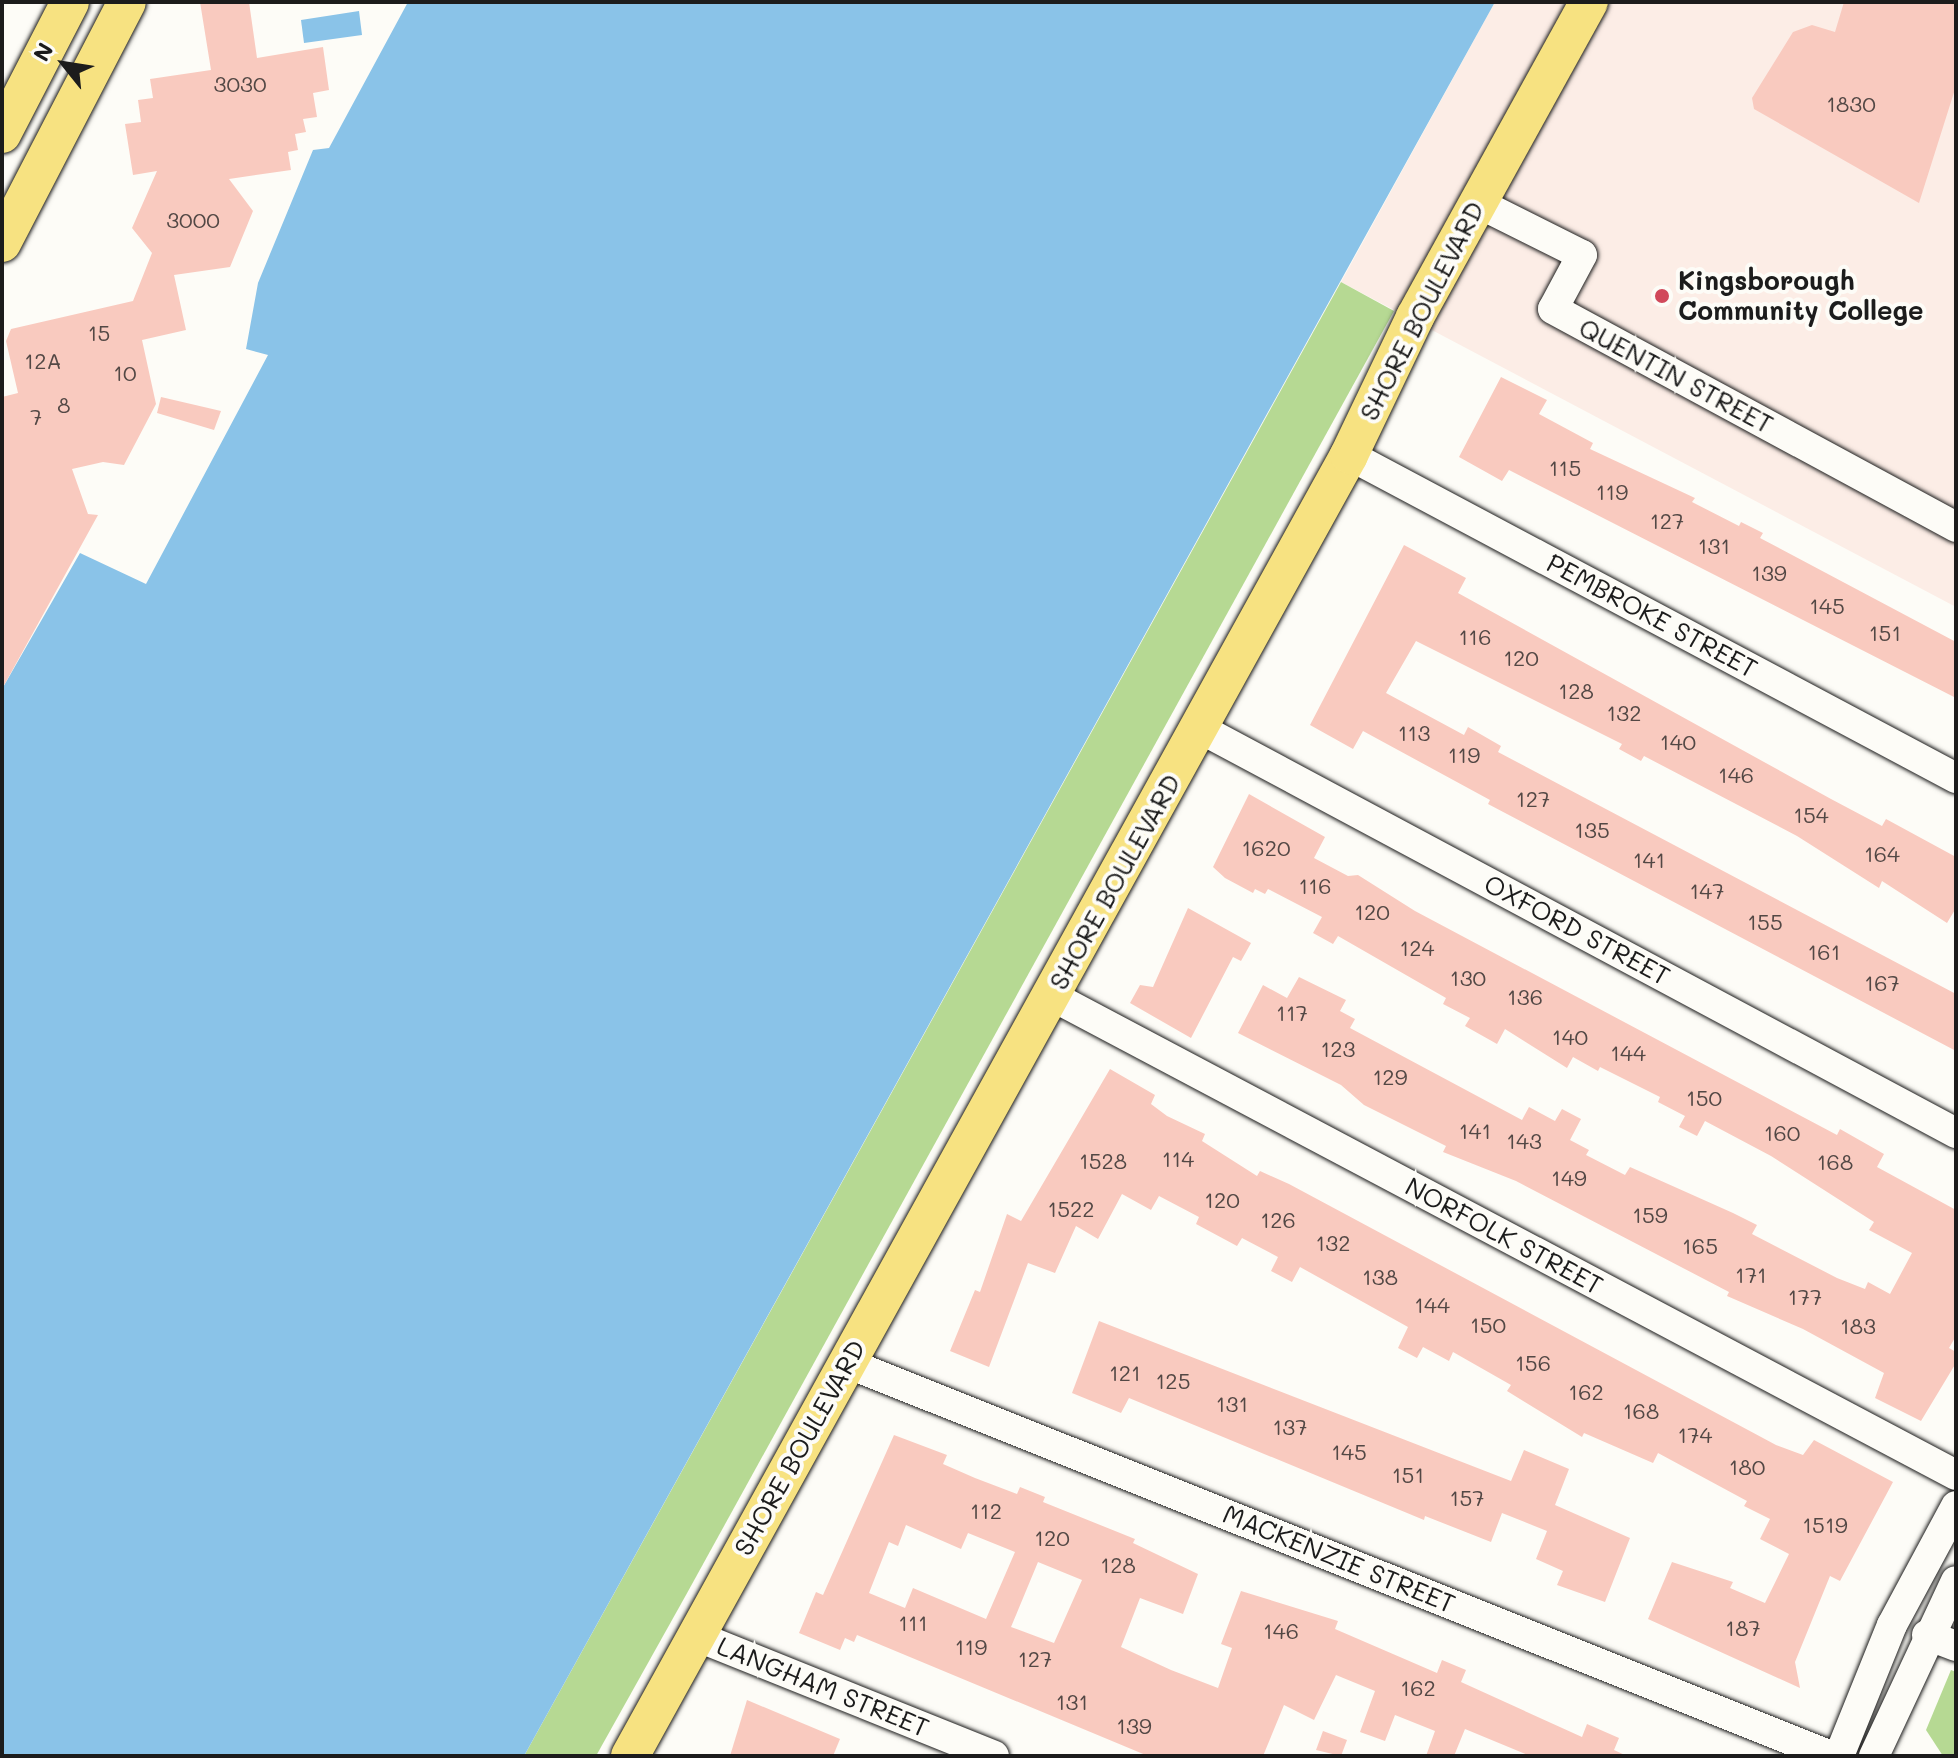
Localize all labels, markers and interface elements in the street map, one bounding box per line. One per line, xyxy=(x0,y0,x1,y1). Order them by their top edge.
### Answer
north arrow xyxy=(24,24,104,104)
text: N xyxy=(26,37,60,66)
house number: 3030 xyxy=(214,71,266,97)
house number: 1830 xyxy=(1826,91,1876,117)
street label: SHORE BOULEVARD xyxy=(1353,196,1491,426)
house number: 3000 xyxy=(166,207,220,233)
place label: Kingsborough Community College xyxy=(1678,265,1924,326)
marker: Kingsborough Community College xyxy=(1653,287,1671,305)
street label: QUENTIN STREET xyxy=(1574,312,1778,440)
house number: 15 xyxy=(88,320,110,346)
house number: 12A xyxy=(24,348,62,374)
house number: 10 xyxy=(113,360,137,386)
house number: 8 xyxy=(57,392,71,418)
house number: 7 xyxy=(30,404,42,430)
house number: 115 xyxy=(1549,455,1581,481)
house number: 119 xyxy=(1596,479,1628,505)
house number: 127 xyxy=(1650,508,1684,534)
house number: 131 xyxy=(1698,533,1730,559)
street label: PEMBROKE STREET xyxy=(1541,547,1763,685)
house number: 139 xyxy=(1751,560,1787,586)
house number: 145 xyxy=(1809,593,1845,619)
house number: 151 xyxy=(1869,620,1901,646)
house number: 116 xyxy=(1459,624,1491,650)
house number: 120 xyxy=(1503,645,1539,671)
house number: 128 xyxy=(1558,678,1594,704)
house number: 132 xyxy=(1607,700,1641,726)
house number: 113 xyxy=(1398,720,1430,746)
house number: 140 xyxy=(1660,729,1696,755)
house number: 119 xyxy=(1448,742,1480,768)
house number: 146 xyxy=(1718,762,1754,788)
street label: SHORE BOULEVARD xyxy=(1043,769,1187,995)
house number: 127 xyxy=(1516,786,1550,812)
house number: 154 xyxy=(1793,802,1829,828)
house number: 135 xyxy=(1574,817,1610,843)
house number: 1620 xyxy=(1242,835,1290,861)
house number: 164 xyxy=(1864,841,1900,867)
house number: 141 xyxy=(1633,847,1665,873)
street label: OXFORD STREET xyxy=(1479,868,1675,992)
house number: 116 xyxy=(1299,873,1331,899)
house number: 147 xyxy=(1690,878,1724,904)
house number: 120 xyxy=(1354,899,1390,925)
house number: 155 xyxy=(1747,909,1783,935)
house number: 124 xyxy=(1399,935,1435,961)
house number: 161 xyxy=(1808,939,1840,965)
house number: 130 xyxy=(1450,965,1486,991)
house number: 167 xyxy=(1864,970,1900,996)
house number: 136 xyxy=(1507,984,1543,1010)
house number: 117 xyxy=(1276,1000,1308,1026)
house number: 140 xyxy=(1552,1024,1588,1050)
house number: 123 xyxy=(1321,1036,1355,1062)
house number: 144 xyxy=(1610,1040,1646,1066)
house number: 129 xyxy=(1372,1064,1408,1090)
house number: 150 xyxy=(1686,1085,1722,1111)
house number: 141 xyxy=(1459,1118,1491,1144)
house number: 160 xyxy=(1764,1120,1800,1146)
house number: 143 xyxy=(1506,1128,1542,1154)
house number: 114 xyxy=(1162,1146,1194,1172)
house number: 1528 xyxy=(1079,1148,1127,1174)
house number: 168 xyxy=(1817,1149,1853,1175)
house number: 149 xyxy=(1551,1165,1587,1191)
street label: NORFOLK STREET xyxy=(1400,1171,1608,1301)
house number: 120 xyxy=(1204,1187,1240,1213)
house number: 1522 xyxy=(1047,1196,1095,1222)
house number: 159 xyxy=(1632,1202,1668,1228)
house number: 126 xyxy=(1260,1207,1296,1233)
house number: 132 xyxy=(1316,1230,1350,1256)
house number: 165 xyxy=(1682,1233,1718,1259)
house number: 171 xyxy=(1735,1262,1767,1288)
house number: 138 xyxy=(1362,1264,1398,1290)
house number: 177 xyxy=(1788,1284,1822,1310)
house number: 144 xyxy=(1414,1292,1450,1318)
house number: 150 xyxy=(1470,1312,1506,1338)
house number: 183 xyxy=(1840,1313,1876,1339)
street label: SHORE BOULEVARD xyxy=(728,1335,872,1561)
house number: 156 xyxy=(1515,1350,1551,1376)
house number: 121 xyxy=(1109,1360,1141,1386)
house number: 125 xyxy=(1156,1368,1190,1394)
house number: 162 xyxy=(1568,1379,1604,1405)
house number: 131 xyxy=(1216,1391,1248,1417)
house number: 168 xyxy=(1623,1398,1659,1424)
house number: 137 xyxy=(1273,1414,1307,1440)
house number: 174 xyxy=(1678,1422,1712,1448)
house number: 145 xyxy=(1331,1439,1367,1465)
house number: 180 xyxy=(1729,1454,1765,1480)
house number: 151 xyxy=(1392,1462,1424,1488)
house number: 157 xyxy=(1450,1485,1484,1511)
house number: 112 xyxy=(970,1498,1002,1524)
street label: MACKENZIE STREET xyxy=(1218,1498,1460,1620)
house number: 1519 xyxy=(1802,1512,1848,1538)
house number: 120 xyxy=(1034,1525,1070,1551)
house number: 128 xyxy=(1100,1552,1136,1578)
house number: 111 xyxy=(898,1610,928,1636)
house number: 187 xyxy=(1725,1615,1761,1641)
house number: 146 xyxy=(1263,1618,1299,1644)
street label: LANGHAM STREET xyxy=(712,1630,934,1744)
house number: 119 xyxy=(955,1634,987,1660)
house number: 127 xyxy=(1018,1646,1052,1672)
house number: 162 xyxy=(1400,1675,1436,1701)
house number: 131 xyxy=(1056,1689,1088,1715)
house number: 139 xyxy=(1116,1713,1152,1739)

